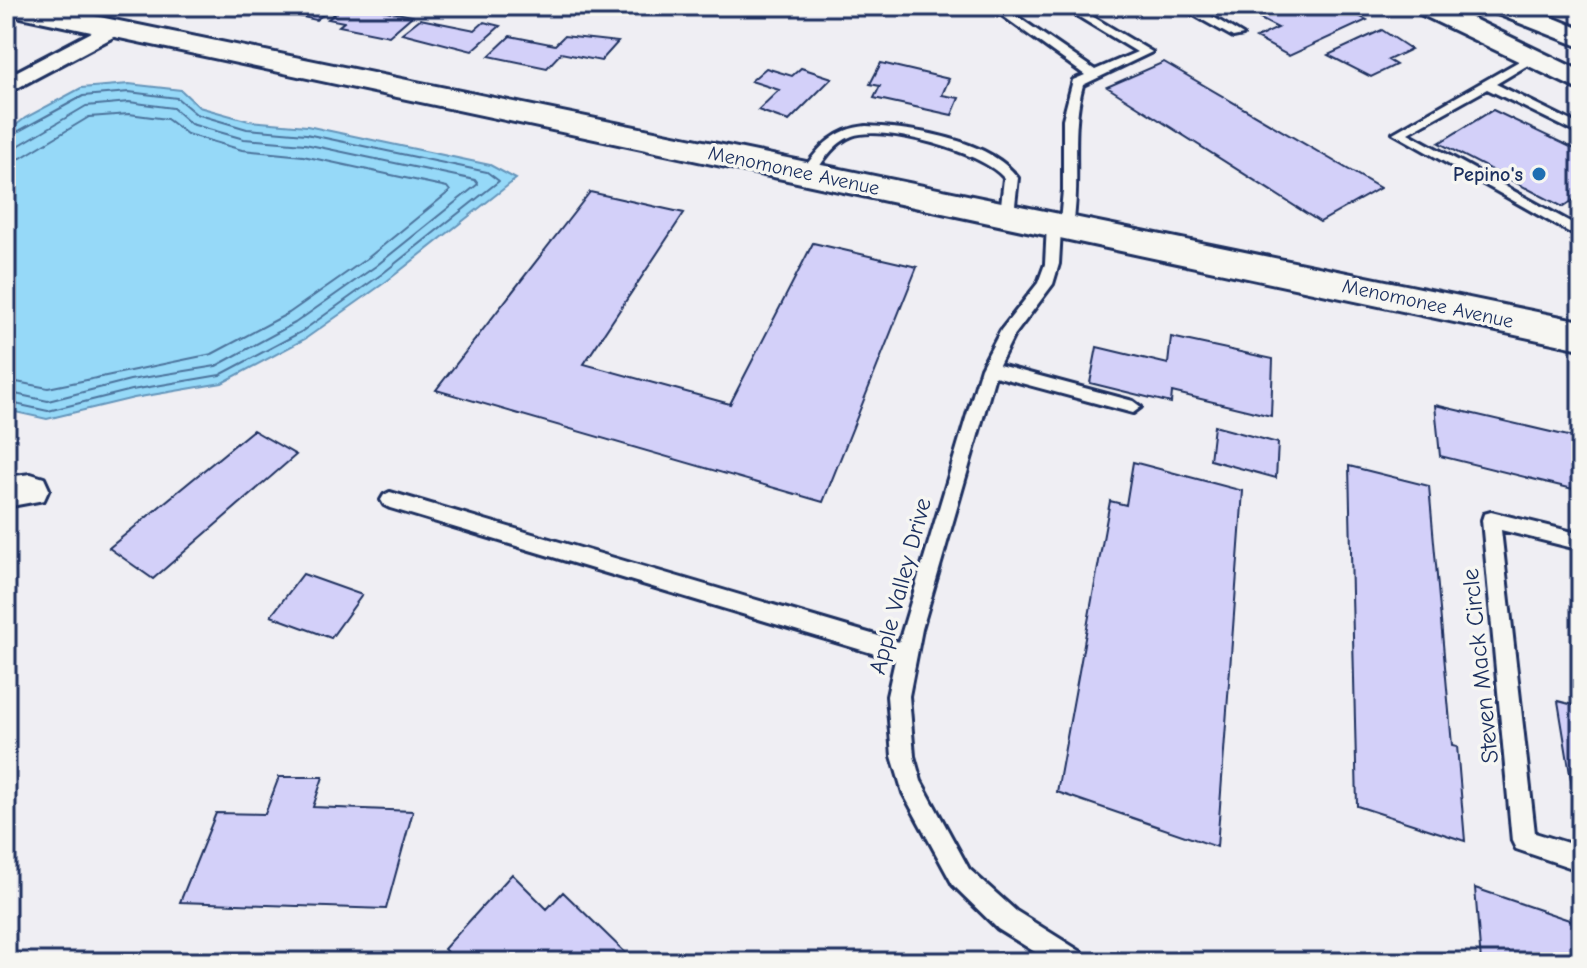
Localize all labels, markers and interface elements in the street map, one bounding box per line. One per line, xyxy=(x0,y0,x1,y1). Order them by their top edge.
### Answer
street label: Menomonee Avenue xyxy=(706,141,882,200)
place label: Pepino's xyxy=(1453,163,1523,186)
marker: Pepino's xyxy=(1530,165,1548,183)
street label: Menomonee Avenue xyxy=(1340,274,1516,333)
street label: Apple Valley Drive xyxy=(863,495,937,677)
street label: Steven Mack Circle xyxy=(1456,567,1504,765)

